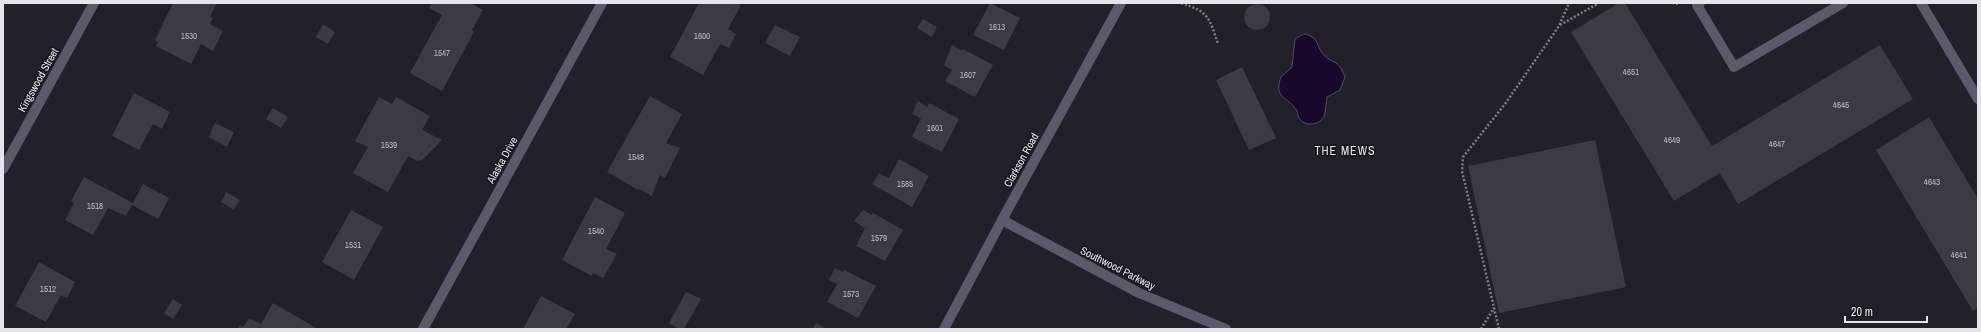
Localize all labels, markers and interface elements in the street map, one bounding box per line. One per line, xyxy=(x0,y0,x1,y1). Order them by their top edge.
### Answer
house number: 1613 xyxy=(989,21,1005,33)
house number: 1530 xyxy=(181,30,197,42)
house number: 1600 xyxy=(694,30,710,42)
street label: Kingswood Street xyxy=(15,45,62,115)
house number: 1547 xyxy=(434,47,450,59)
house number: 4651 xyxy=(1623,66,1639,78)
house number: 1607 xyxy=(960,69,976,81)
house number: 4645 xyxy=(1833,99,1849,111)
house number: 1601 xyxy=(927,122,943,134)
street label: Clarkson Road xyxy=(1000,131,1042,189)
street label: Alaska Drive xyxy=(483,134,521,187)
house number: 4649 xyxy=(1664,134,1680,146)
house number: 4647 xyxy=(1769,138,1785,150)
house number: 1539 xyxy=(381,139,397,151)
district label: THE MEWS xyxy=(1314,143,1376,159)
house number: 1548 xyxy=(628,151,644,163)
house number: 4643 xyxy=(1924,176,1940,188)
house number: 1585 xyxy=(897,178,913,190)
house number: 1518 xyxy=(87,200,103,212)
house number: 1540 xyxy=(588,225,604,237)
house number: 1579 xyxy=(871,232,887,244)
house number: 1531 xyxy=(345,239,361,251)
street label: Southwood Parkway xyxy=(1078,243,1158,293)
house number: 4641 xyxy=(1951,249,1967,261)
house number: 1512 xyxy=(40,283,56,295)
house number: 1573 xyxy=(843,288,859,300)
scale bar xyxy=(1845,298,1927,324)
text: 20 m xyxy=(1851,304,1873,320)

